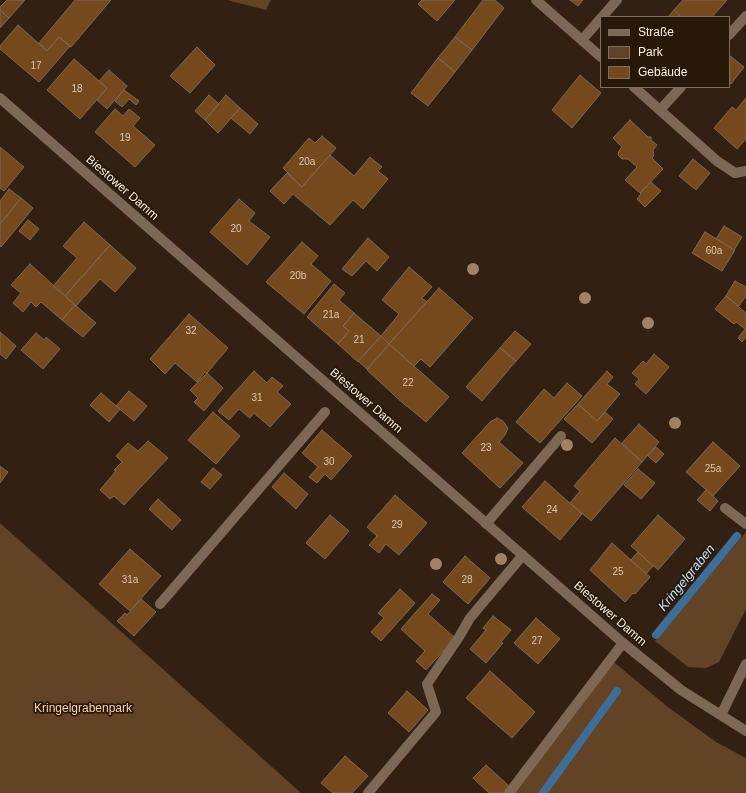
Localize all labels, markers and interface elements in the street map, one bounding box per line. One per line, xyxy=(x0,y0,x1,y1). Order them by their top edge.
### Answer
legend xyxy=(600,16,730,88)
text: Straße xyxy=(638,25,674,39)
text: Park xyxy=(638,45,663,59)
house number: 17 xyxy=(30,60,42,72)
text: Gebäude xyxy=(638,65,687,79)
house number: 18 xyxy=(71,83,83,95)
house number: 19 xyxy=(119,132,131,144)
street label: Biestower Damm xyxy=(83,153,161,223)
house number: 20a xyxy=(299,156,315,168)
house number: 20 xyxy=(230,223,242,235)
house number: 60a xyxy=(706,245,722,257)
house number: 20b xyxy=(290,270,306,282)
house number: 21a xyxy=(323,309,339,321)
house number: 32 xyxy=(185,325,197,337)
house number: 21 xyxy=(353,334,365,346)
street label: Biestower Damm xyxy=(327,366,405,436)
house number: 22 xyxy=(402,377,414,389)
house number: 31 xyxy=(251,392,263,404)
house number: 23 xyxy=(480,442,492,454)
house number: 30 xyxy=(323,456,335,468)
house number: 25a xyxy=(705,463,721,475)
house number: 24 xyxy=(546,504,558,516)
house number: 29 xyxy=(391,519,403,531)
water label: Kringelgraben xyxy=(655,542,719,614)
house number: 25 xyxy=(612,566,624,578)
house number: 31a xyxy=(122,574,138,586)
house number: 28 xyxy=(461,574,473,586)
street label: Biestower Damm xyxy=(571,579,649,649)
house number: 27 xyxy=(531,635,543,647)
park label: Kringelgrabenpark xyxy=(34,702,132,716)

